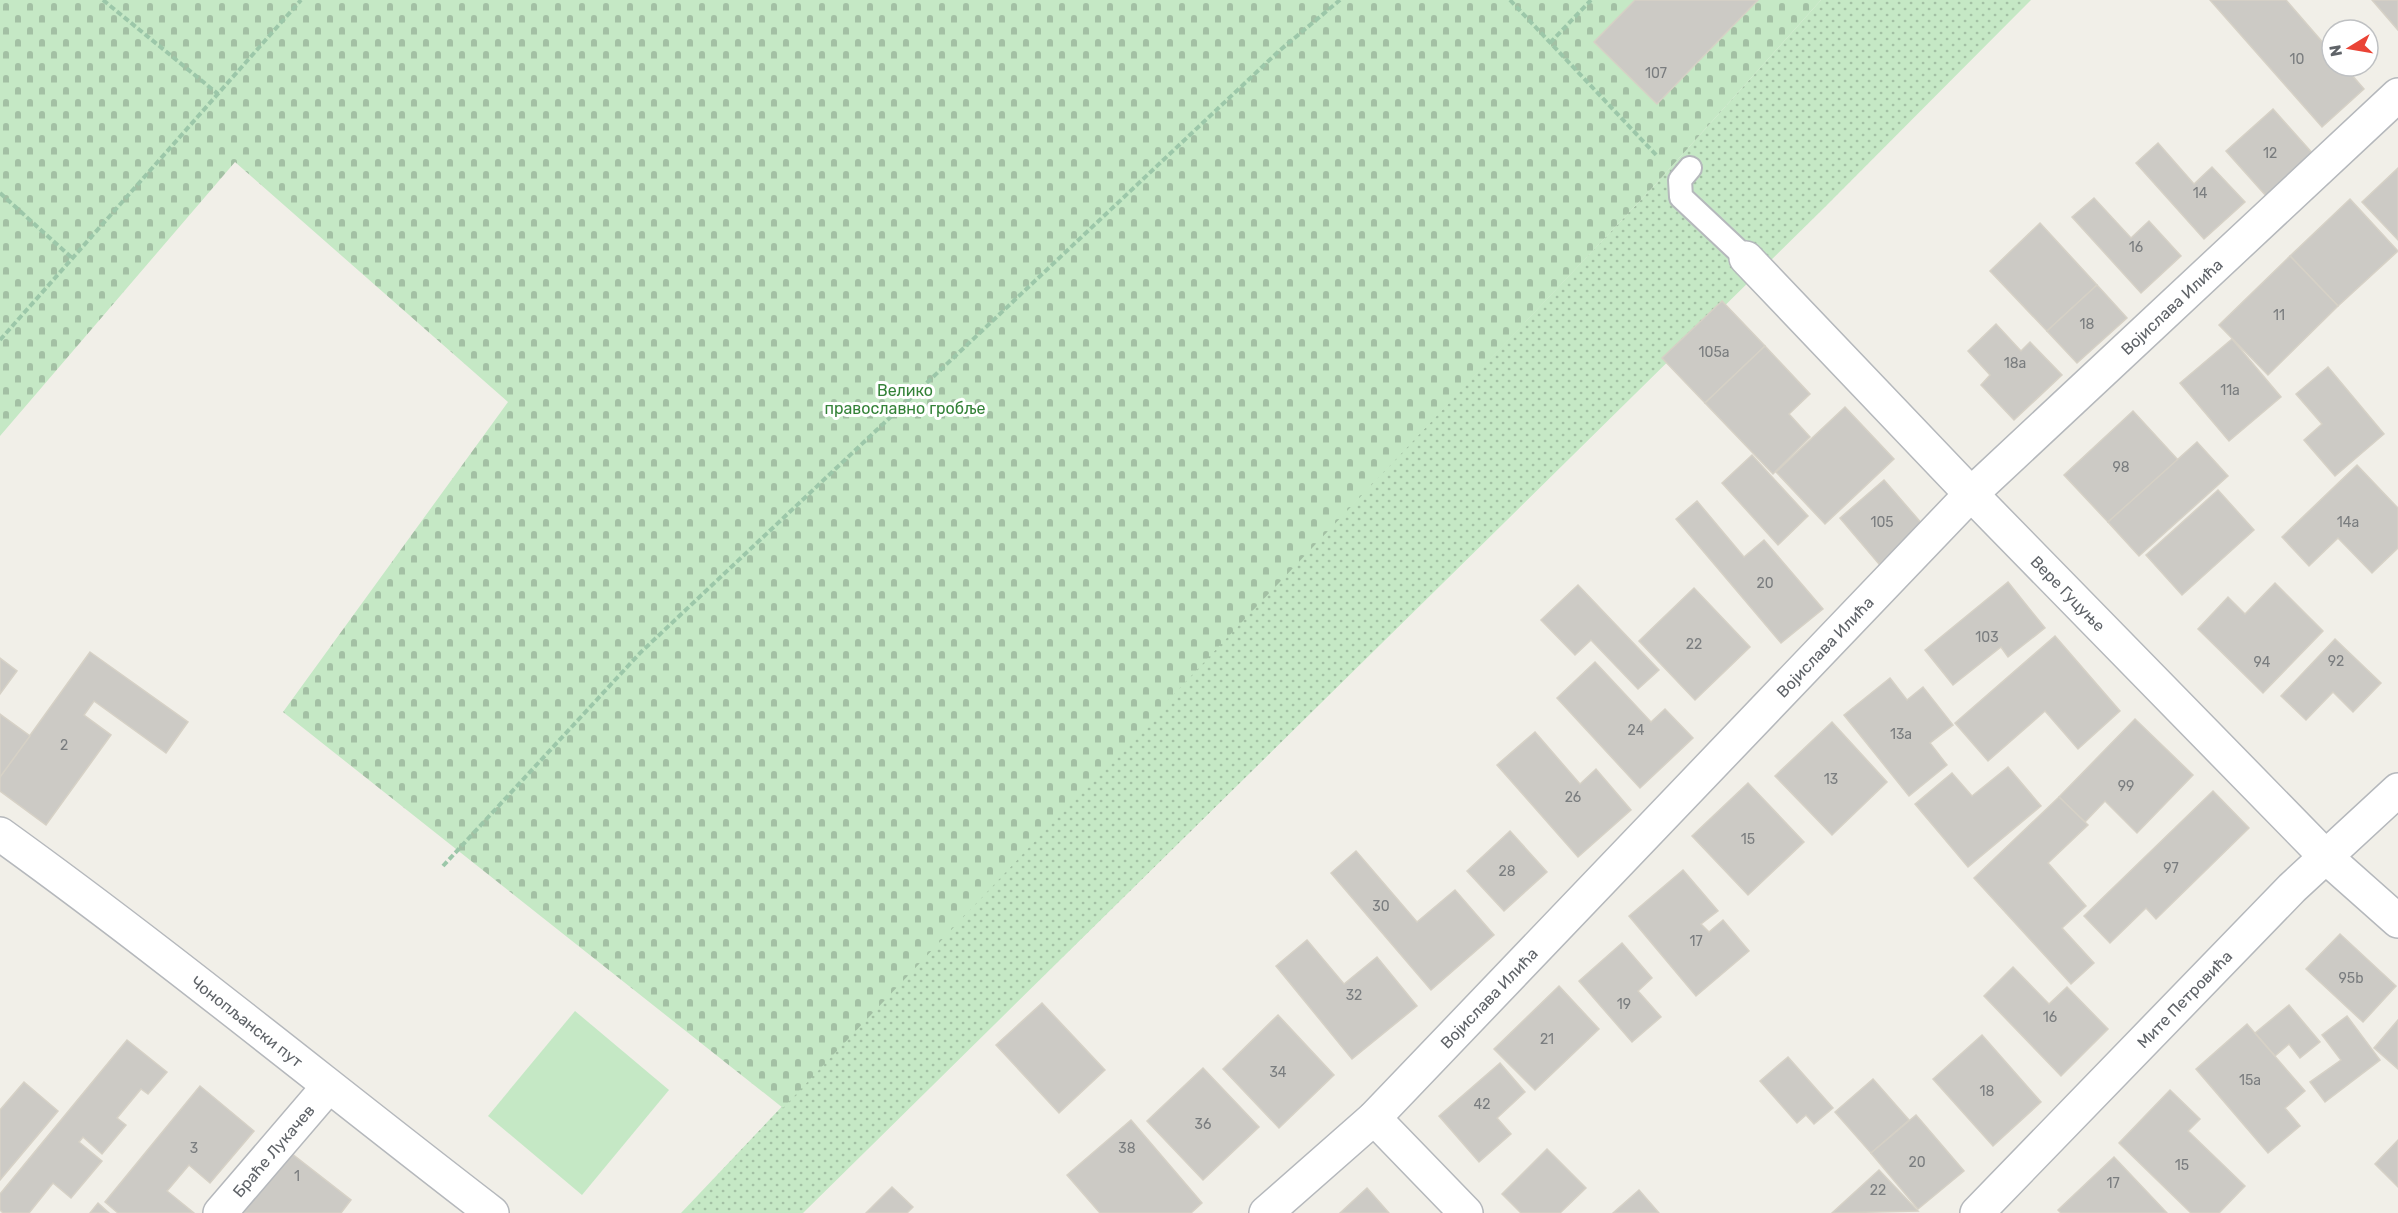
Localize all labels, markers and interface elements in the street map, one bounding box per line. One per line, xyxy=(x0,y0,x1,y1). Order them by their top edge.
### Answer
north arrow xyxy=(2320,18,2380,78)
text: N xyxy=(2325,43,2346,58)
house number: 10 xyxy=(2290,51,2305,68)
house number: 107 xyxy=(1645,65,1667,82)
house number: 12 xyxy=(2263,145,2277,162)
house number: 14 xyxy=(2193,185,2208,202)
house number: 16 xyxy=(2129,239,2143,256)
street label: Војислава Илића xyxy=(2117,255,2226,359)
house number: 11 xyxy=(2273,307,2285,324)
house number: 18 xyxy=(2080,316,2095,333)
house number: 105a xyxy=(1699,344,1729,361)
house number: 18a xyxy=(2004,355,2026,372)
park label: Велико православно гробље xyxy=(824,381,986,418)
house number: 11a xyxy=(2220,382,2240,399)
house number: 98 xyxy=(2112,459,2130,476)
house number: 105 xyxy=(1870,514,1894,531)
house number: 14a xyxy=(2337,514,2359,531)
street label: Вере Гуцуње xyxy=(2027,552,2109,635)
house number: 20 xyxy=(1756,575,1774,592)
street label: Војислава Илића xyxy=(1772,592,1877,701)
house number: 103 xyxy=(1975,629,1999,646)
house number: 22 xyxy=(1686,636,1702,653)
house number: 92 xyxy=(2328,653,2344,670)
house number: 94 xyxy=(2254,654,2271,671)
house number: 24 xyxy=(1628,722,1645,739)
house number: 13a xyxy=(1890,726,1912,743)
house number: 2 xyxy=(60,737,68,754)
house number: 13 xyxy=(1824,771,1838,788)
house number: 99 xyxy=(2118,778,2134,795)
house number: 26 xyxy=(1565,789,1581,806)
house number: 15 xyxy=(1741,831,1755,848)
house number: 97 xyxy=(2163,860,2179,877)
house number: 28 xyxy=(1498,863,1516,880)
house number: 30 xyxy=(1372,898,1390,915)
house number: 17 xyxy=(1689,933,1703,950)
street label: Војислава Илића xyxy=(1436,944,1541,1052)
street label: Мите Петровића xyxy=(2133,946,2236,1052)
house number: 95b xyxy=(2339,970,2363,987)
street label: Чонопљански пут xyxy=(187,972,307,1071)
house number: 32 xyxy=(1346,987,1362,1004)
house number: 19 xyxy=(1617,996,1631,1013)
house number: 16 xyxy=(2043,1009,2057,1026)
house number: 21 xyxy=(1540,1031,1554,1048)
house number: 34 xyxy=(1269,1064,1287,1081)
house number: 15a xyxy=(2239,1072,2261,1089)
house number: 18 xyxy=(1980,1083,1995,1100)
house number: 42 xyxy=(1474,1096,1490,1113)
street label: Браће Лукачев xyxy=(229,1101,318,1201)
house number: 36 xyxy=(1195,1116,1211,1133)
house number: 3 xyxy=(190,1140,198,1157)
house number: 38 xyxy=(1118,1140,1136,1157)
house number: 20 xyxy=(1908,1154,1926,1171)
house number: 15 xyxy=(2175,1157,2189,1174)
house number: 1 xyxy=(294,1168,300,1185)
house number: 17 xyxy=(2106,1175,2120,1192)
house number: 22 xyxy=(1870,1182,1886,1199)

